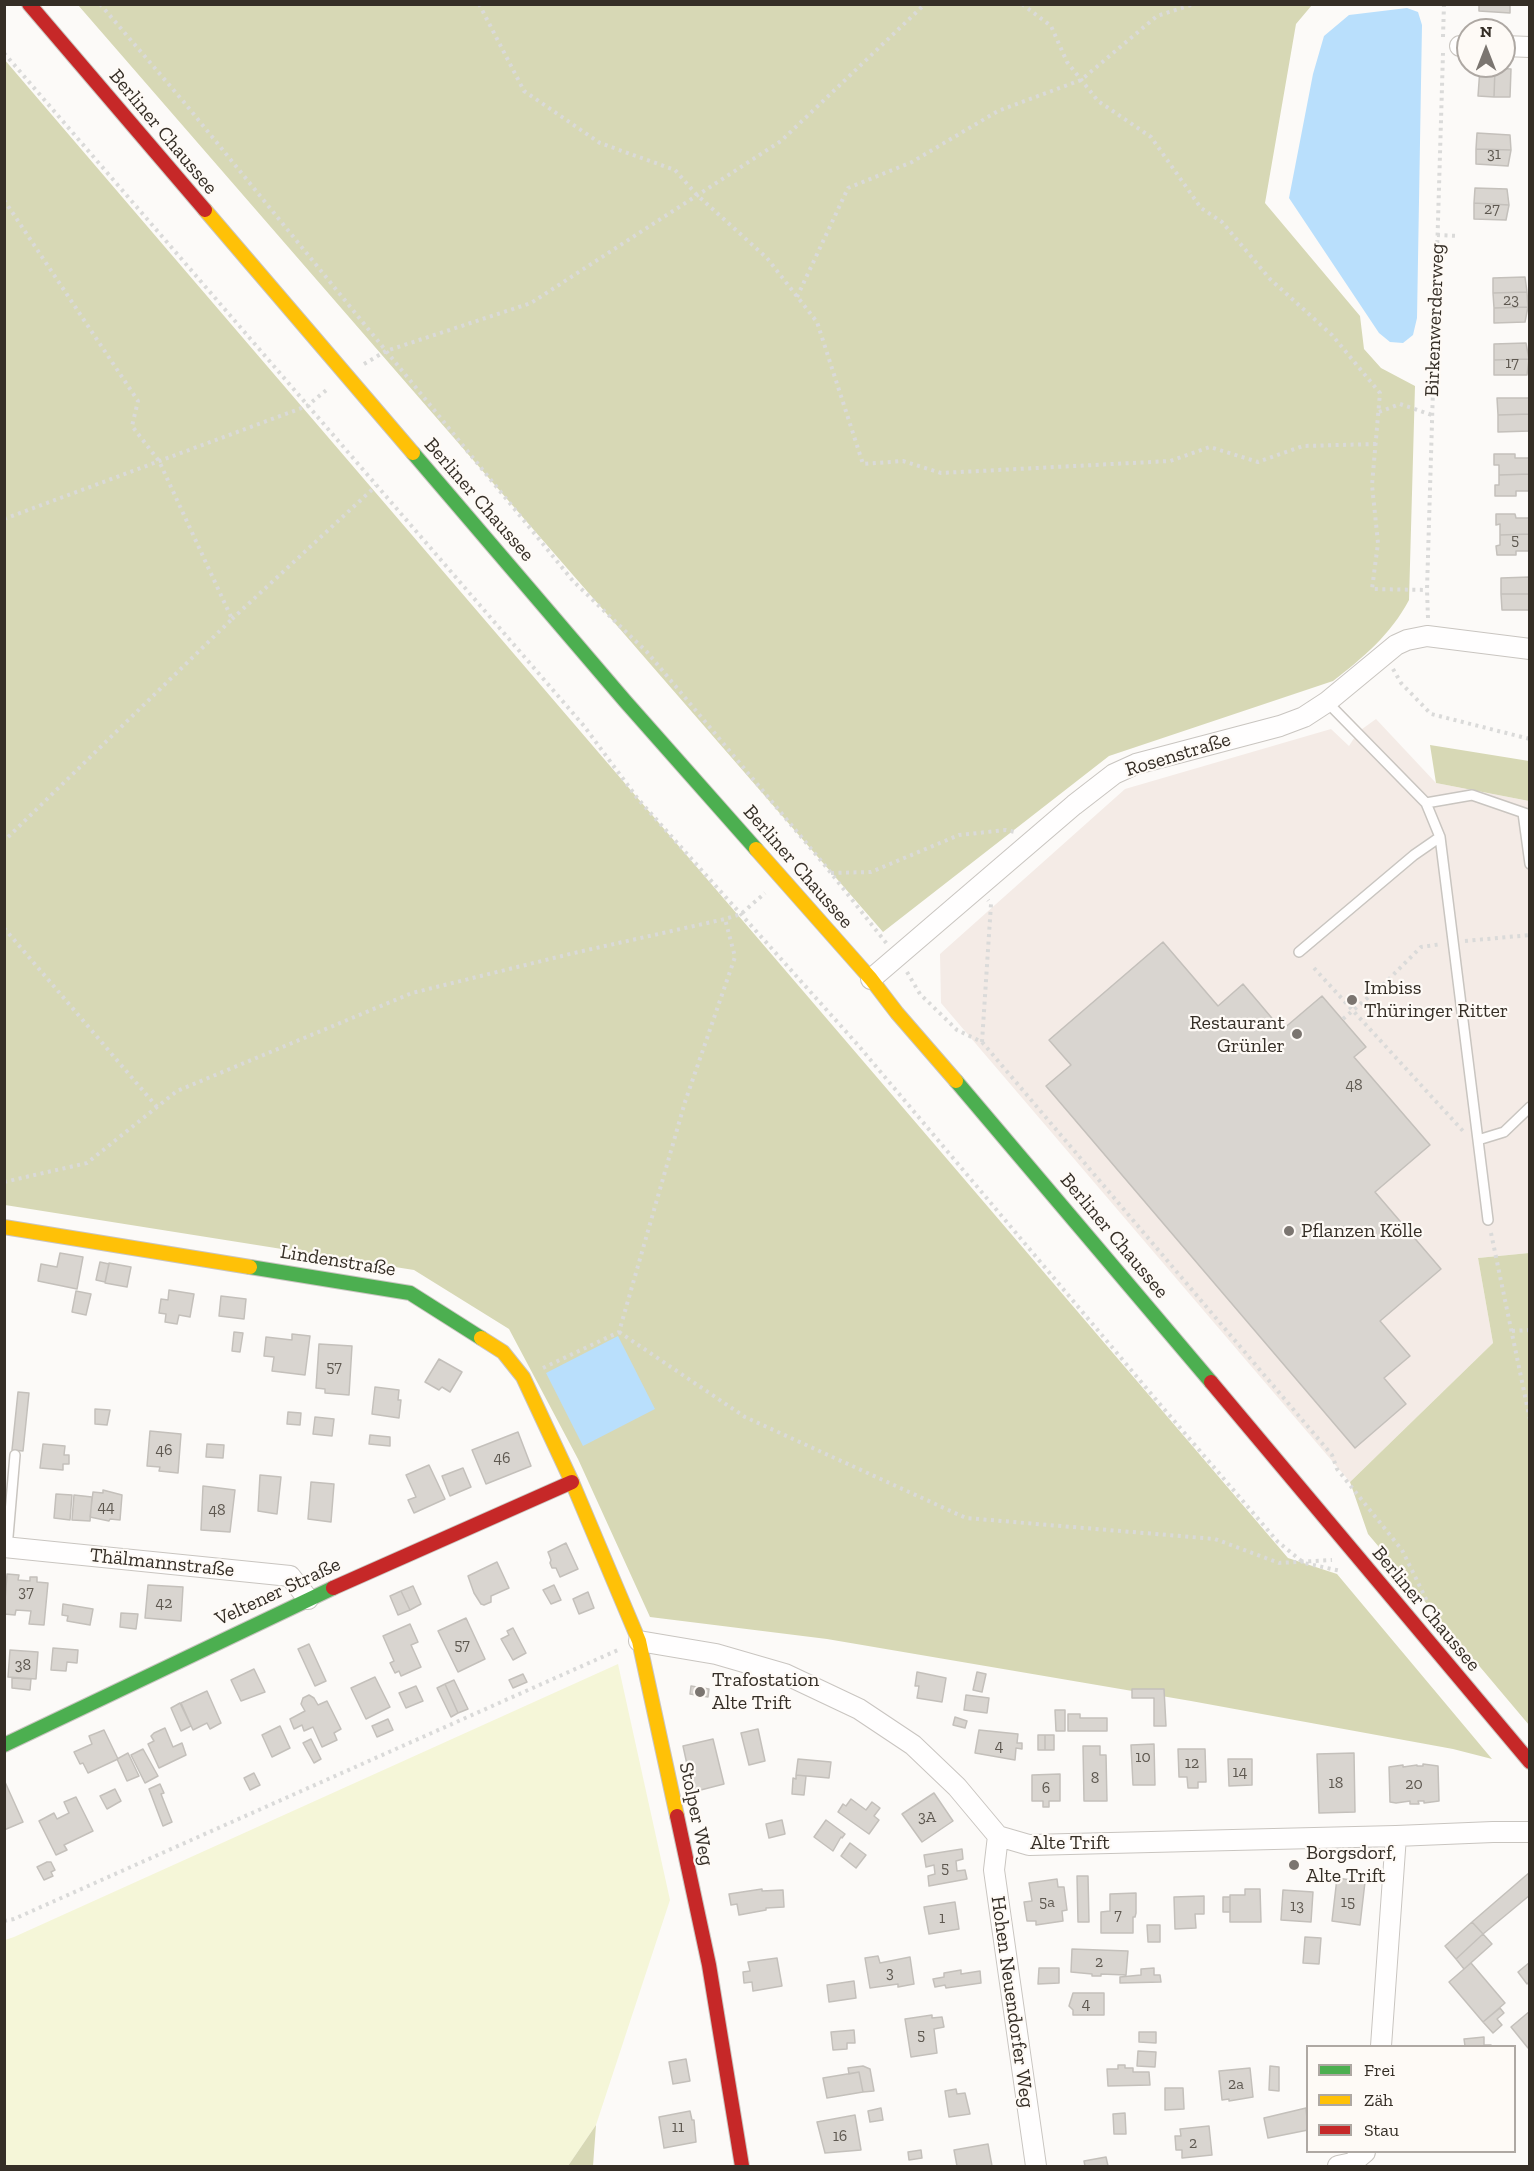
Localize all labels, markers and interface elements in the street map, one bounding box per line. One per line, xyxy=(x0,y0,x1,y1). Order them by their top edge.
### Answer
north arrow xyxy=(1456,18,1516,78)
text: N xyxy=(1480,22,1492,41)
street label: Berliner Chaussee xyxy=(104,65,222,199)
house number: 31 xyxy=(1487,144,1501,164)
house number: 27 xyxy=(1484,199,1500,219)
street label: Birkenwerderweg xyxy=(1420,243,1450,397)
house number: 23 xyxy=(1503,290,1519,310)
house number: 17 xyxy=(1505,353,1519,373)
street label: Berliner Chaussee xyxy=(419,433,539,567)
house number: 5 xyxy=(1511,530,1519,550)
street label: Rosenstraße xyxy=(1123,728,1233,782)
street label: Berliner Chaussee xyxy=(738,800,858,934)
place label: Imbiss Thüringer Ritter xyxy=(1364,976,1508,1023)
marker: Imbiss Thüringer Ritter xyxy=(1345,993,1359,1007)
place label: Restaurant Grünler xyxy=(1190,1011,1285,1058)
marker: Restaurant Grünler xyxy=(1290,1027,1304,1041)
house number: 48 xyxy=(1345,1075,1363,1095)
street label: Berliner Chaussee xyxy=(1055,1169,1173,1303)
place label: Pflanzen Kölle xyxy=(1301,1219,1422,1243)
marker: Pflanzen Kölle xyxy=(1282,1224,1296,1238)
street label: Lindenstraße xyxy=(279,1240,397,1282)
house number: 57 xyxy=(326,1357,342,1377)
house number: 46 xyxy=(155,1440,173,1460)
house number: 46 xyxy=(493,1448,511,1468)
house number: 44 xyxy=(97,1497,115,1517)
house number: 48 xyxy=(208,1500,226,1520)
street label: Berliner Chaussee xyxy=(1367,1542,1485,1676)
street label: Thälmannstraße xyxy=(89,1543,235,1583)
street label: Veltener Straße xyxy=(211,1552,345,1632)
house number: 37 xyxy=(18,1582,34,1602)
house number: 42 xyxy=(156,1593,172,1613)
house number: 57 xyxy=(454,1635,470,1655)
house number: 38 xyxy=(15,1655,31,1675)
place label: Trafostation Alte Trift xyxy=(712,1668,819,1715)
marker: Trafostation Alte Trift xyxy=(693,1685,707,1699)
house number: 4 xyxy=(995,1736,1003,1756)
house number: 10 xyxy=(1135,1747,1151,1767)
house number: 12 xyxy=(1185,1753,1199,1773)
street label: Stolper Weg xyxy=(673,1760,719,1868)
house number: 14 xyxy=(1233,1762,1247,1782)
house number: 8 xyxy=(1091,1768,1099,1788)
house number: 18 xyxy=(1329,1773,1343,1793)
house number: 20 xyxy=(1405,1774,1423,1794)
house number: 6 xyxy=(1042,1778,1050,1798)
house number: 3A xyxy=(918,1807,936,1827)
street label: Alte Trift xyxy=(1030,1831,1110,1855)
place label: Borgsdorf, Alte Trift xyxy=(1306,1841,1396,1888)
house number: 5 xyxy=(941,1858,949,1878)
marker: Borgsdorf, Alte Trift xyxy=(1287,1858,1301,1872)
house number: 5a xyxy=(1039,1892,1055,1912)
house number: 15 xyxy=(1341,1892,1355,1912)
street label: Hohen Neuendorfer Weg xyxy=(985,1895,1039,2109)
house number: 13 xyxy=(1290,1896,1304,1916)
house number: 7 xyxy=(1114,1905,1122,1925)
house number: 1 xyxy=(939,1908,945,1928)
house number: 2 xyxy=(1095,1952,1103,1972)
house number: 3 xyxy=(886,1963,894,1983)
house number: 4 xyxy=(1082,1994,1090,2014)
house number: 5 xyxy=(917,2025,925,2045)
legend xyxy=(1306,2045,1516,2153)
text: Frei xyxy=(1364,2059,1395,2081)
house number: 2a xyxy=(1228,2074,1244,2094)
text: Zäh xyxy=(1364,2089,1393,2111)
house number: 11 xyxy=(672,2117,684,2137)
text: Stau xyxy=(1364,2119,1399,2141)
house number: 16 xyxy=(833,2126,847,2146)
house number: 2 xyxy=(1189,2133,1197,2153)

